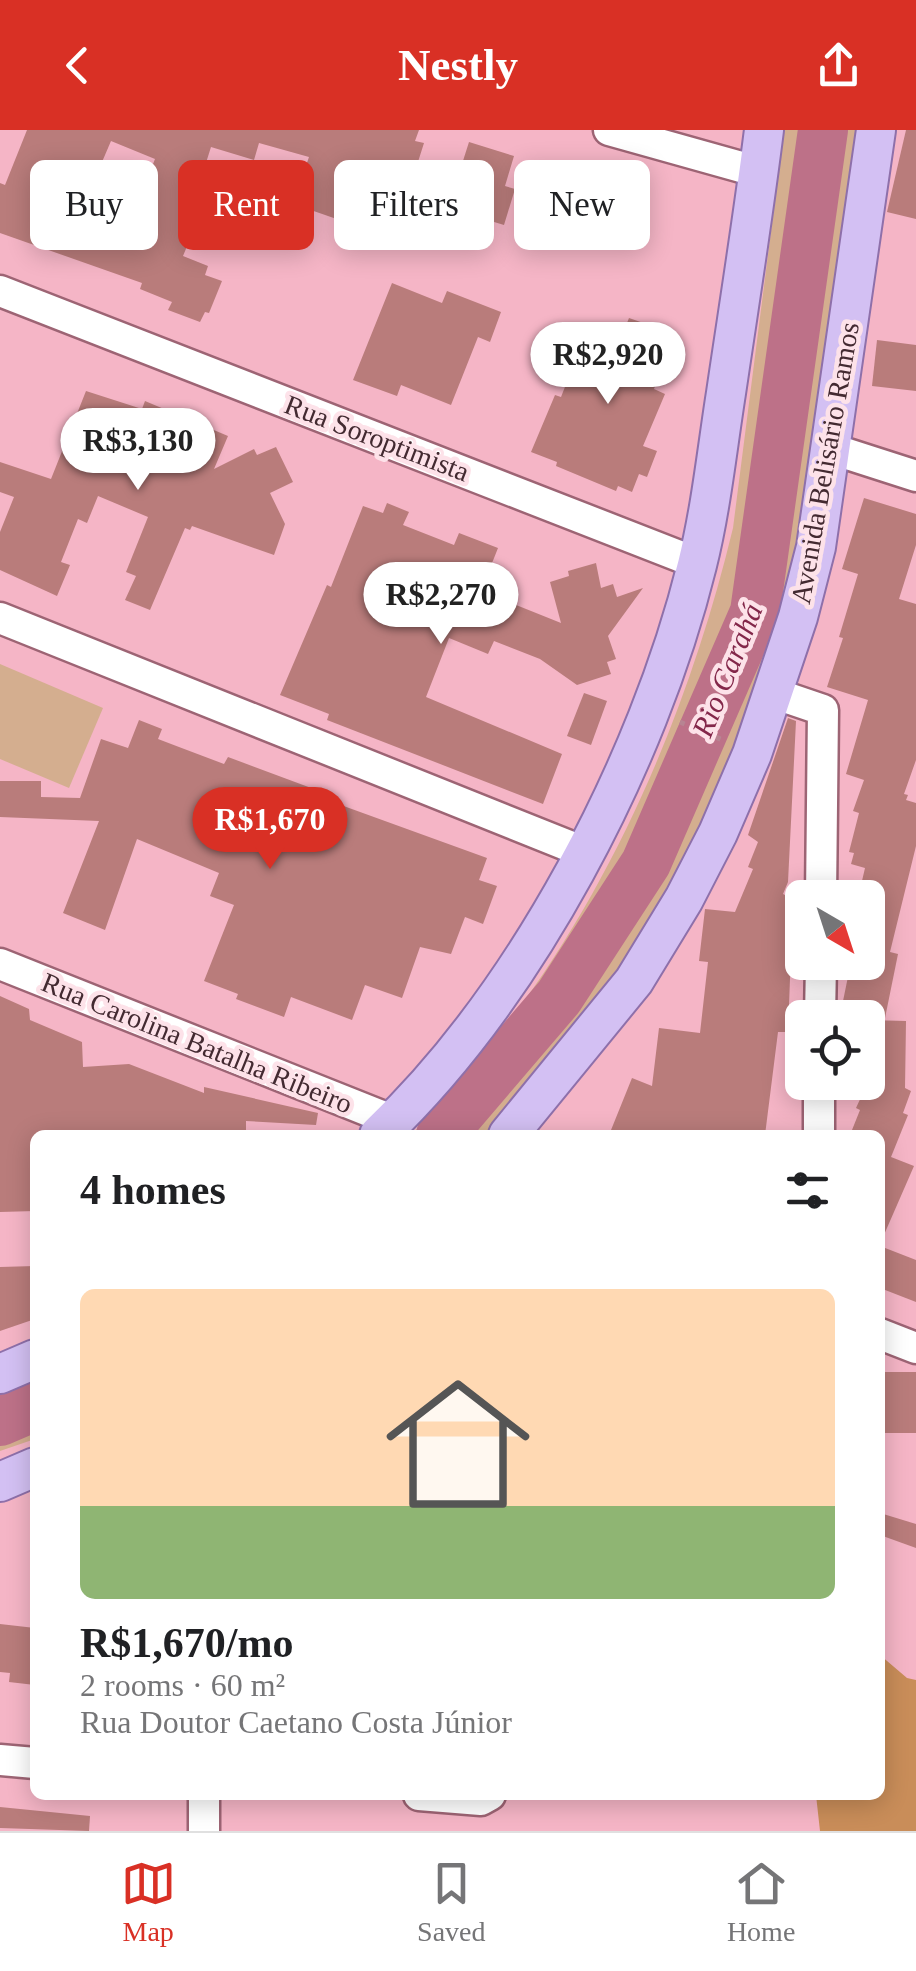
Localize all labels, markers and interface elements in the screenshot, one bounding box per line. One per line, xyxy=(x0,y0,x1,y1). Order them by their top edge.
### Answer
icon: back xyxy=(50,38,105,93)
icon: share xyxy=(811,38,866,93)
text: Nestly xyxy=(398,40,518,90)
chip: Buy xyxy=(30,160,158,250)
chip: Rent xyxy=(178,160,314,250)
chip: Filters xyxy=(334,160,494,250)
chip: New xyxy=(514,160,650,250)
street label: Avenida Belisário Ramos xyxy=(785,320,865,606)
pin: R$2,920 xyxy=(516,322,700,407)
text: R$2,920 xyxy=(552,336,664,372)
street label: Rua Soroptimista xyxy=(280,389,474,488)
pin: R$3,130 xyxy=(46,408,230,493)
text: R$3,130 xyxy=(82,422,194,458)
pin: R$2,270 xyxy=(349,562,533,647)
text: R$2,270 xyxy=(385,576,497,612)
water label: Rio Carahá xyxy=(685,599,769,742)
pin: R$1,670 xyxy=(178,787,362,872)
text: R$1,670 xyxy=(214,801,326,837)
north arrow xyxy=(785,880,885,980)
map controls xyxy=(785,880,885,1100)
street label: Rua Carolina Batalha Ribeiro xyxy=(37,966,357,1120)
button: locate xyxy=(785,1000,885,1100)
icon: filters xyxy=(780,1163,835,1218)
text: 4 homes xyxy=(80,1167,226,1213)
icon: home xyxy=(368,1354,548,1534)
text: R$1,670/mo xyxy=(80,1620,294,1666)
text: 2 rooms · 60 m² xyxy=(80,1667,285,1703)
text: Rua Doutor Caetano Costa Júnior xyxy=(80,1704,512,1740)
tab: Map xyxy=(121,1856,176,1948)
tab: Saved xyxy=(417,1856,486,1948)
tab: Home xyxy=(727,1856,795,1948)

